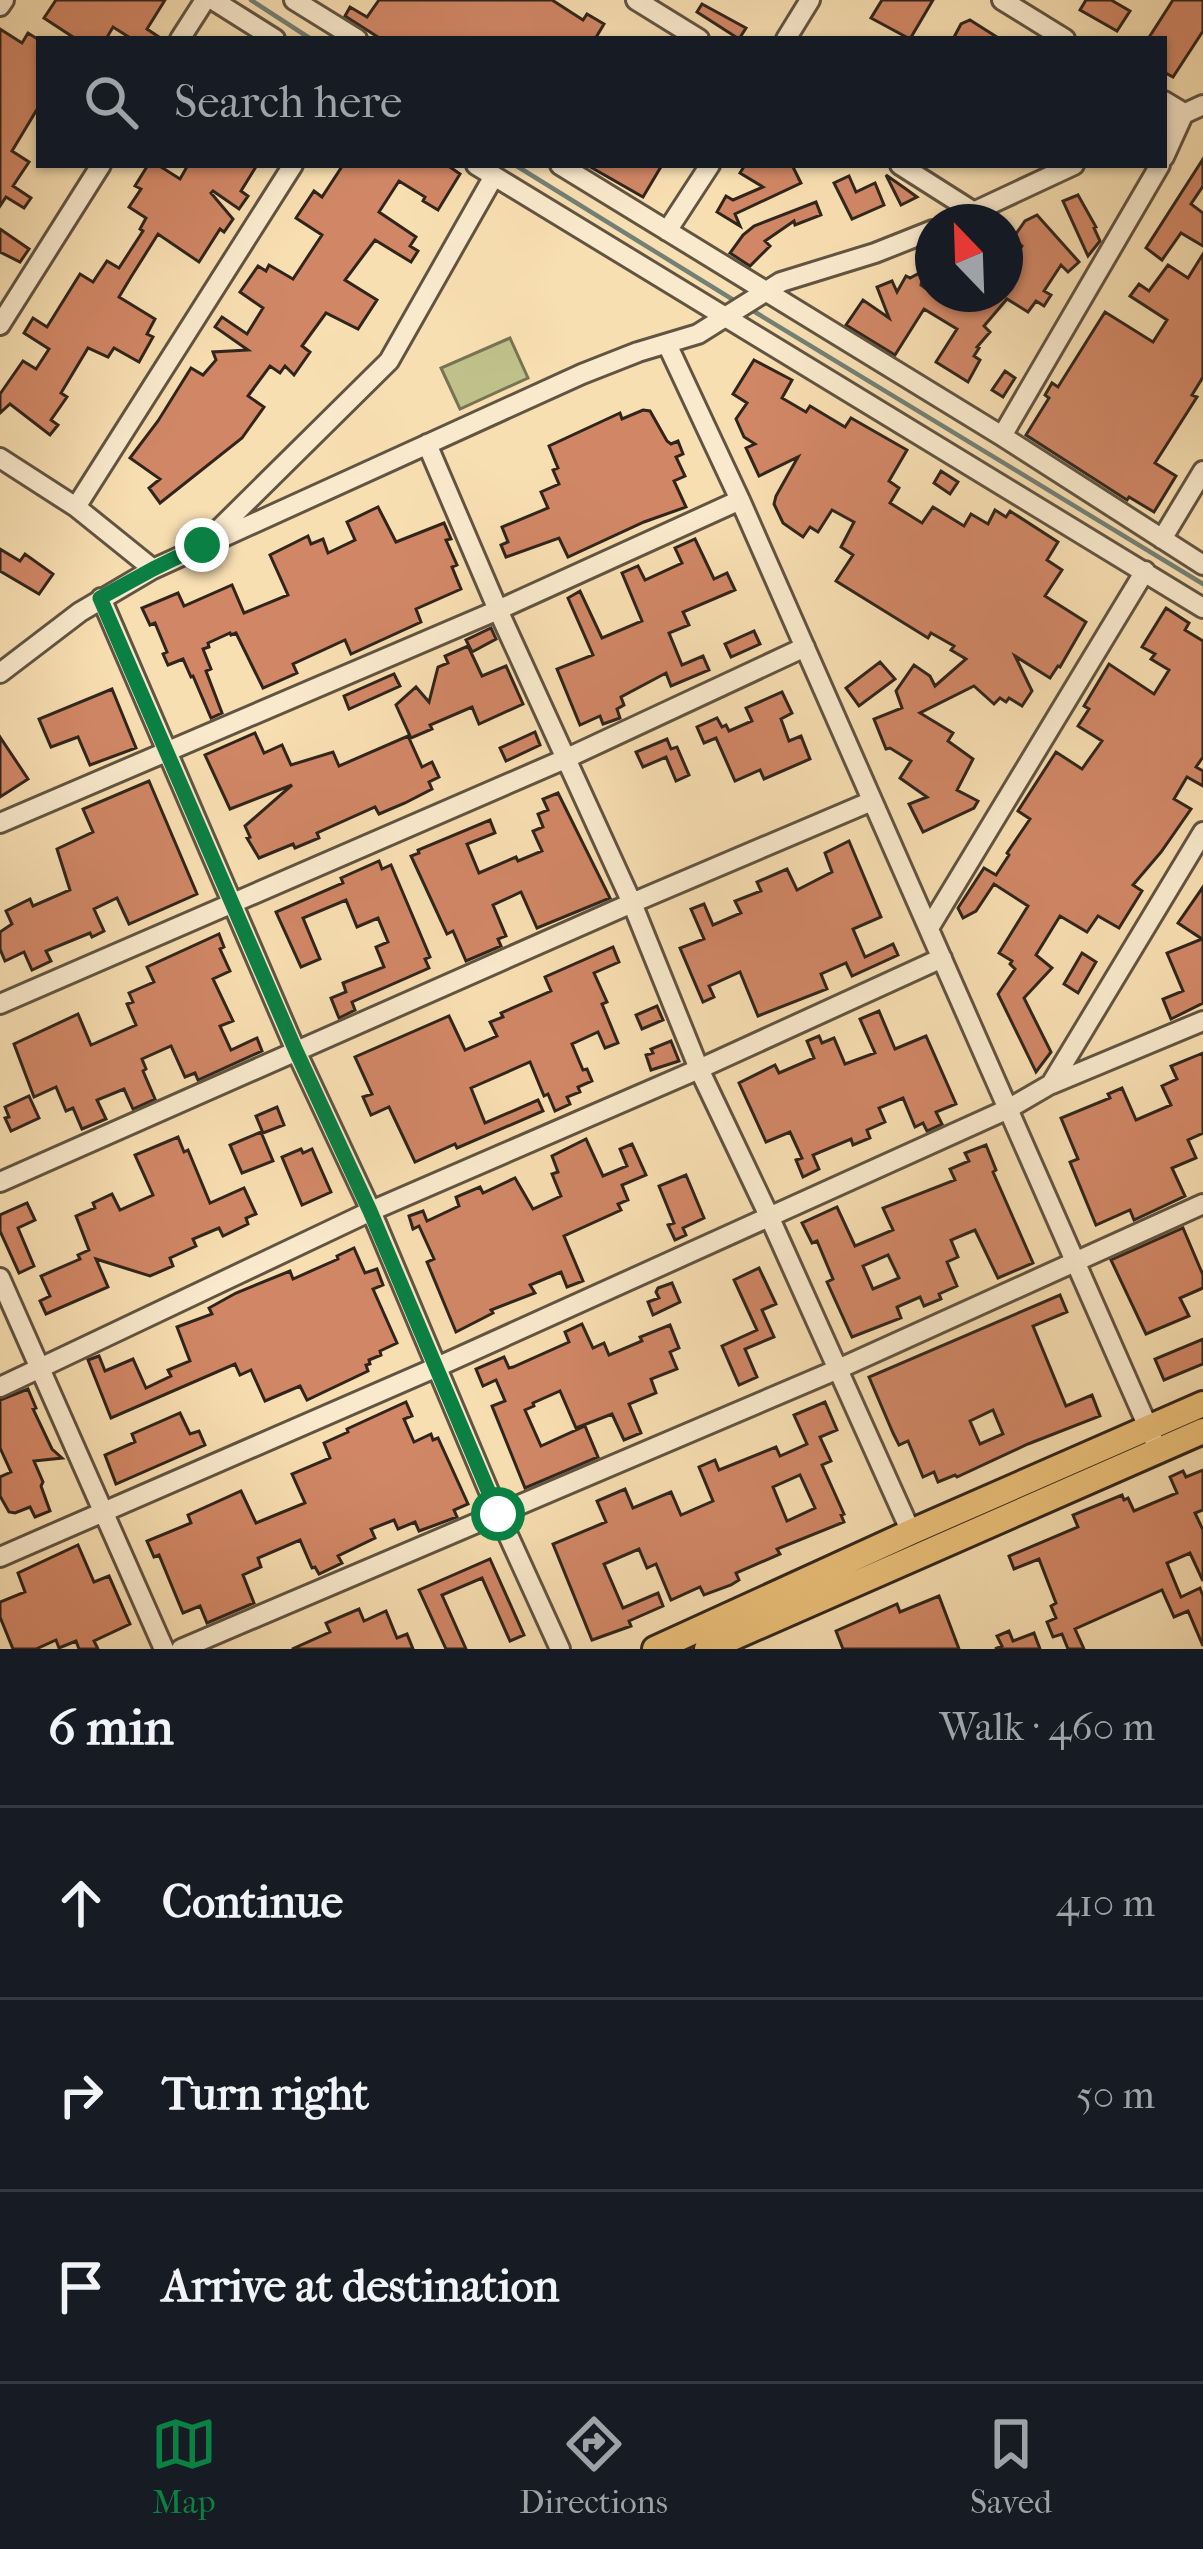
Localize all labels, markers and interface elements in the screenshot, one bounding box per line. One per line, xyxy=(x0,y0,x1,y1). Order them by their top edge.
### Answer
search box xyxy=(36,36,1167,168)
icon: search xyxy=(78,69,144,135)
text: Search here xyxy=(174,76,402,129)
north arrow xyxy=(915,204,1023,312)
route end xyxy=(175,518,229,572)
route start xyxy=(471,1487,525,1541)
text: 6 min xyxy=(48,1697,174,1757)
text: Walk · 460 m xyxy=(939,1704,1155,1750)
icon: ahead xyxy=(48,1870,114,1936)
text: Continue xyxy=(162,1876,343,1929)
text: 410 m xyxy=(1056,1880,1155,1926)
icon: right xyxy=(48,2062,114,2128)
text: Turn right xyxy=(162,2068,369,2121)
text: 50 m xyxy=(1076,2072,1155,2118)
icon: arrive xyxy=(48,2254,114,2320)
text: Arrive at destination xyxy=(162,2260,559,2313)
tab: Map xyxy=(151,2411,217,2522)
tab: Directions xyxy=(519,2411,668,2522)
tab: Saved xyxy=(970,2411,1052,2522)

